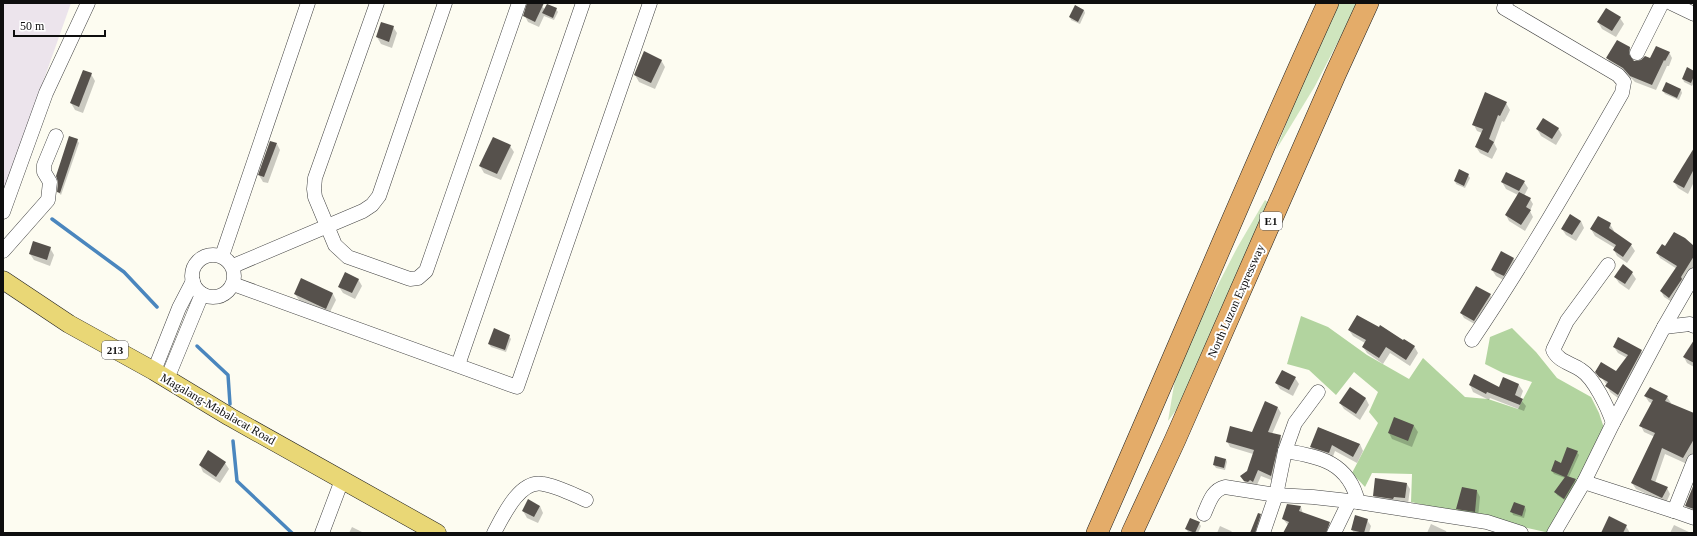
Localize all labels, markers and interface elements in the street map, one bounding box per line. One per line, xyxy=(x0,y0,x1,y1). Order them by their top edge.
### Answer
scale bar xyxy=(14,12,105,38)
text: 50 m xyxy=(20,19,45,33)
road number: E1 xyxy=(1260,212,1282,230)
street label: North Luzon Expressway xyxy=(1205,242,1267,360)
road number: 213 xyxy=(102,341,128,359)
street label: Magalang-Mabalacat Road xyxy=(158,370,278,448)

